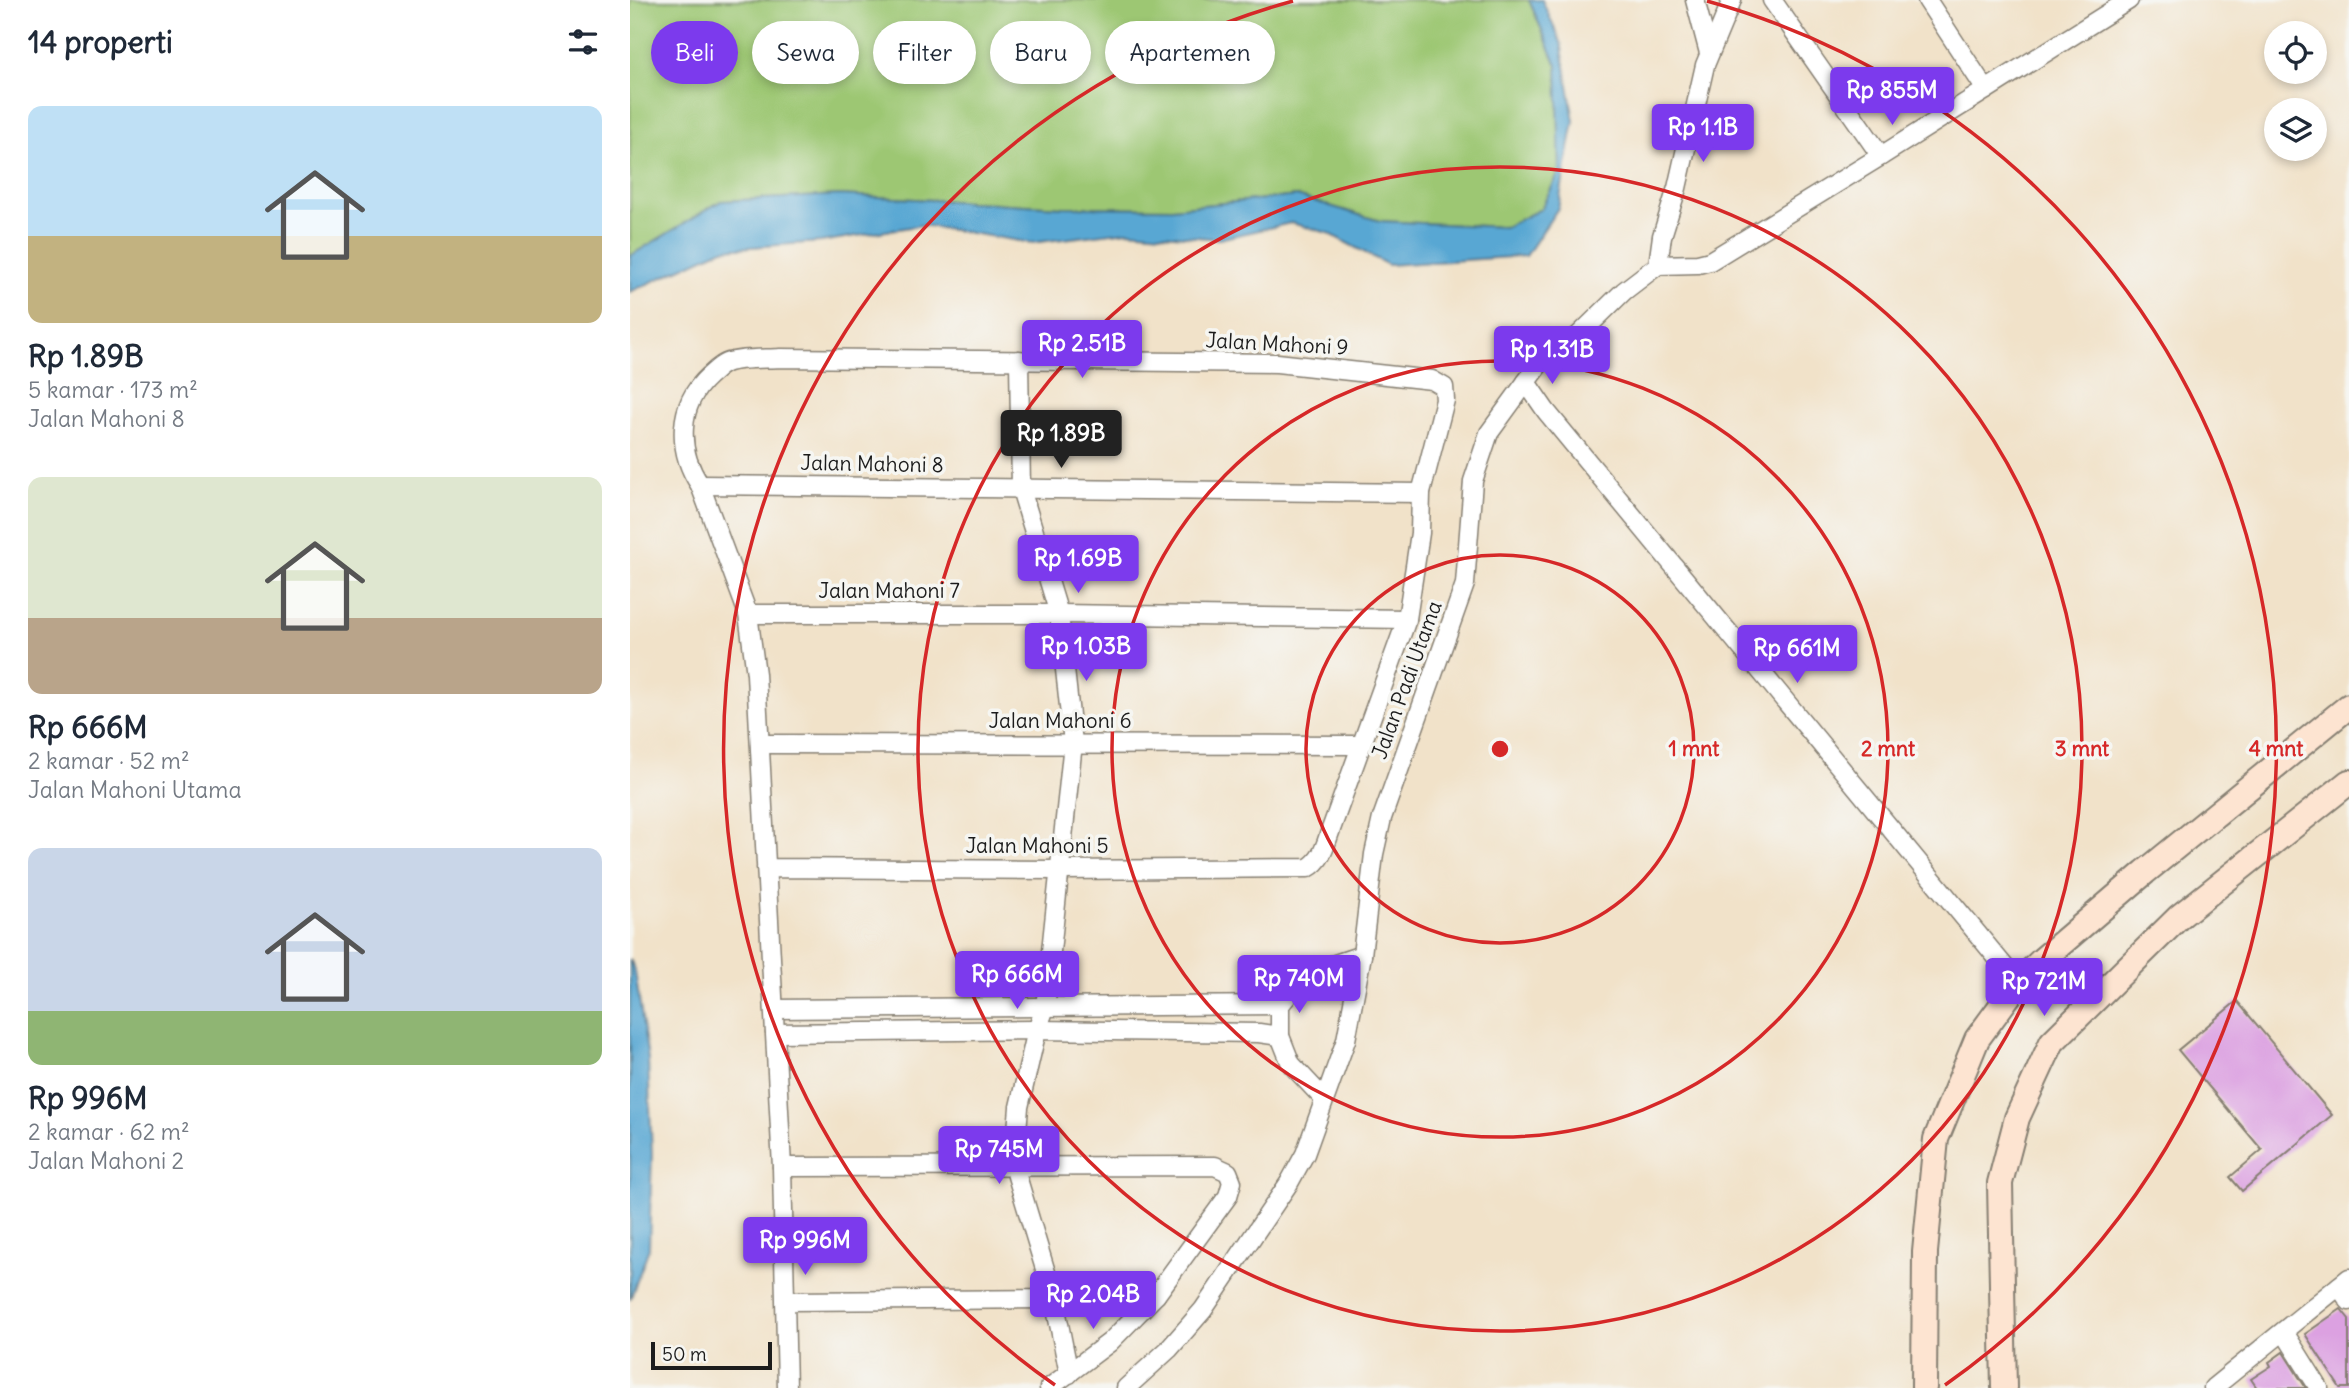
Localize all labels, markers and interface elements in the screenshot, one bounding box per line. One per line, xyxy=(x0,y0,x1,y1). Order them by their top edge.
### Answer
chip: Beli xyxy=(651,21,738,84)
chip: Sewa xyxy=(752,21,859,84)
chip: Filter xyxy=(873,21,976,84)
chip: Baru xyxy=(990,21,1091,84)
chip: Apartemen xyxy=(1105,21,1275,84)
map controls xyxy=(2264,21,2327,161)
button: locate xyxy=(2264,21,2327,84)
text: 14 properti xyxy=(28,23,173,61)
icon: filters xyxy=(564,23,602,61)
pin: Rp 855M xyxy=(1827,68,1957,127)
text: Rp 855M xyxy=(1846,75,1938,104)
button: layers xyxy=(2264,98,2327,161)
pin: Rp 1.1B xyxy=(1638,104,1768,164)
text: Rp 1.1B xyxy=(1668,112,1738,141)
icon: home xyxy=(252,152,378,278)
pin: Rp 2.51B xyxy=(1010,320,1154,380)
street label: Jalan Mahoni 9 xyxy=(1205,326,1349,361)
pin: Rp 1.31B xyxy=(1480,326,1624,386)
text: Rp 2.51B xyxy=(1038,328,1126,357)
text: Rp 1.31B xyxy=(1510,334,1594,363)
text: Rp 1.89B xyxy=(28,337,144,375)
text: 5 kamar · 173 m² xyxy=(28,375,198,404)
text: Jalan Mahoni 8 xyxy=(28,404,185,433)
pin: Rp 1.89B xyxy=(989,410,1133,470)
text: Rp 1.89B xyxy=(1017,418,1105,447)
street label: Jalan Mahoni 8 xyxy=(800,449,944,478)
icon: home xyxy=(252,523,378,649)
pin: Rp 1.69B xyxy=(1006,536,1150,595)
text: Rp 1.69B xyxy=(1034,543,1122,572)
street label: Jalan Mahoni 7 xyxy=(818,577,960,604)
street label: Jalan Padi Utama xyxy=(1365,597,1448,763)
pin: Rp 1.03B xyxy=(1014,624,1158,683)
pin: Rp 661M xyxy=(1732,626,1862,685)
text: Rp 1.03B xyxy=(1041,631,1131,660)
text: Rp 661M xyxy=(1753,633,1841,662)
street label: Jalan Mahoni 6 xyxy=(988,707,1132,734)
text: Rp 666M xyxy=(28,708,148,746)
text: 1 mnt xyxy=(1669,735,1720,762)
text: 2 mnt xyxy=(1861,735,1916,762)
text: 3 mnt xyxy=(2055,735,2110,762)
text: 4 mnt xyxy=(2249,735,2304,762)
centre of rings xyxy=(1488,737,1512,761)
text: 2 kamar · 52 m² xyxy=(28,746,190,775)
text: Jalan Mahoni Utama xyxy=(28,775,242,804)
street label: Jalan Mahoni 5 xyxy=(965,832,1109,859)
icon: home xyxy=(252,894,378,1020)
pin: Rp 666M xyxy=(952,951,1082,1011)
pin: Rp 740M xyxy=(1234,956,1364,1015)
pin: Rp 721M xyxy=(1979,958,2109,1018)
text: Rp 666M xyxy=(971,959,1063,988)
text: Rp 740M xyxy=(1253,963,1345,992)
text: Rp 721M xyxy=(2002,966,2086,995)
text: Rp 996M xyxy=(28,1079,148,1117)
text: 2 kamar · 62 m² xyxy=(28,1117,190,1146)
pin: Rp 745M xyxy=(934,1126,1064,1186)
text: Rp 745M xyxy=(954,1134,1044,1163)
text: Jalan Mahoni 2 xyxy=(28,1146,184,1175)
pin: Rp 996M xyxy=(740,1218,870,1277)
text: Rp 996M xyxy=(759,1225,851,1254)
pin: Rp 2.04B xyxy=(1021,1272,1165,1331)
text: Rp 2.04B xyxy=(1046,1279,1140,1308)
scale bar xyxy=(651,1339,772,1371)
text: 50 m xyxy=(662,1342,707,1366)

